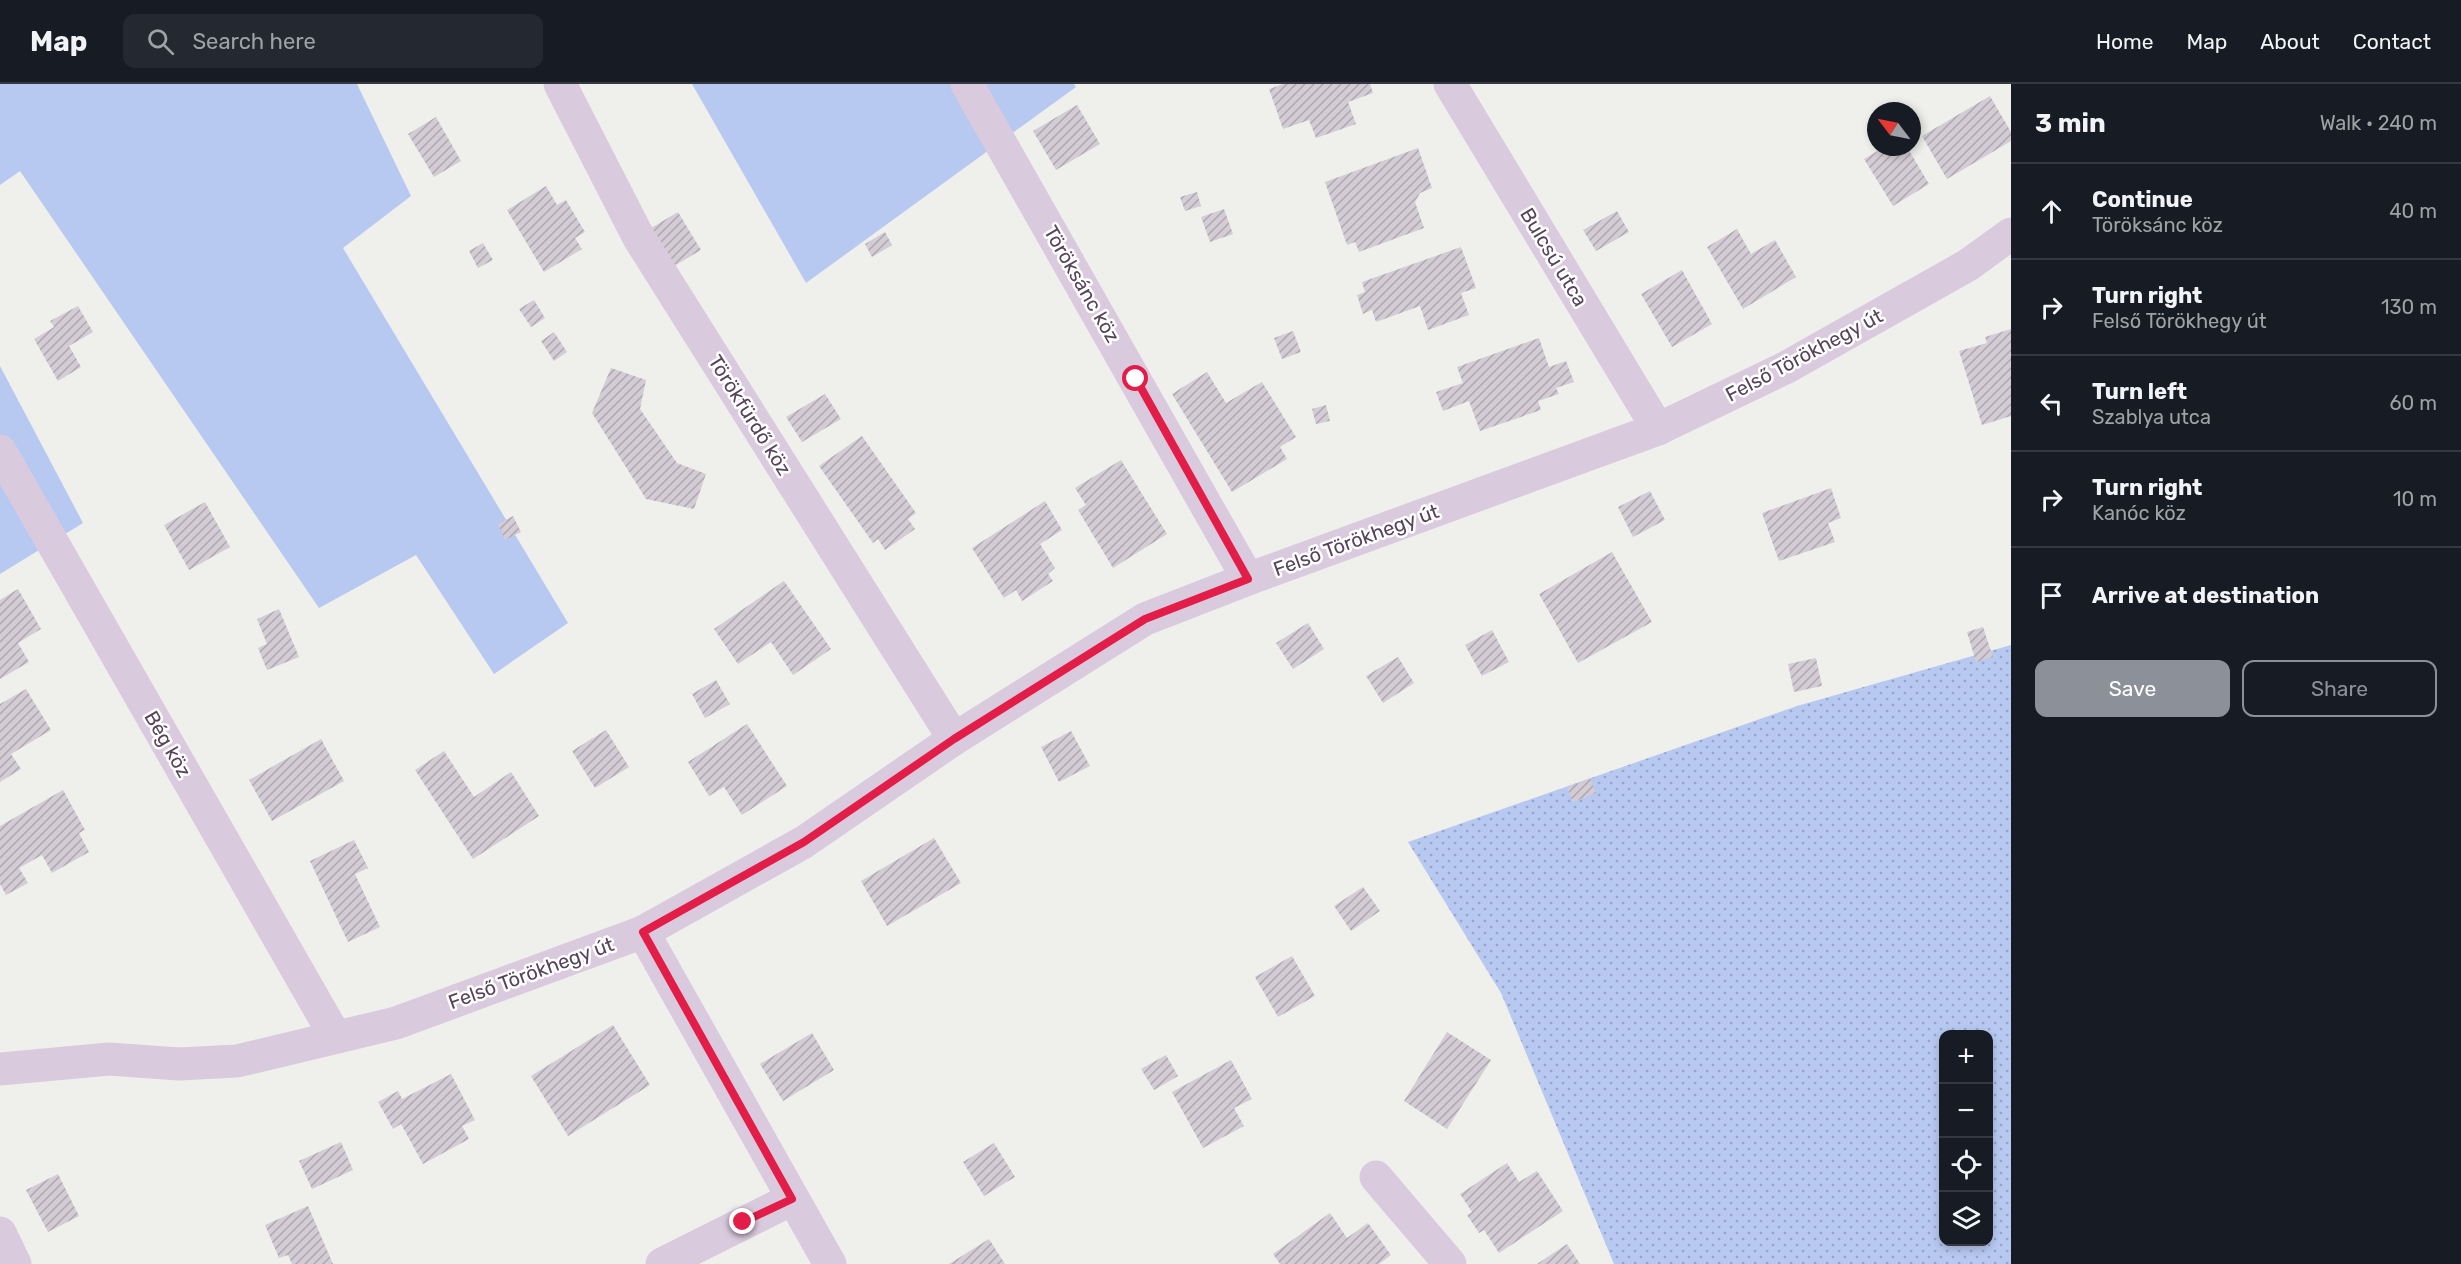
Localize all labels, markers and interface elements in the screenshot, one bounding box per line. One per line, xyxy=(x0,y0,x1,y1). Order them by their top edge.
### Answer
search box xyxy=(123,14,543,68)
text: Map xyxy=(30,25,87,58)
icon: search xyxy=(144,25,177,58)
text: Search here xyxy=(192,28,316,55)
text: Home xyxy=(2096,29,2153,54)
text: Map xyxy=(2186,29,2227,54)
text: About xyxy=(2260,29,2320,54)
text: Contact xyxy=(2353,29,2431,54)
north arrow xyxy=(1867,102,1921,156)
text: 3 min xyxy=(2035,108,2106,139)
text: Walk · 240 m xyxy=(2320,111,2437,135)
text: Continue xyxy=(2092,186,2193,213)
icon: ahead xyxy=(2035,195,2068,228)
text: 40 m xyxy=(2389,199,2437,223)
street label: Bulcsú utca xyxy=(1515,204,1593,310)
text: Töröksánc köz xyxy=(2092,213,2223,237)
street label: Töröksánc köz xyxy=(1039,221,1125,347)
text: Turn right xyxy=(2092,282,2202,309)
icon: right xyxy=(2035,291,2068,324)
text: 130 m xyxy=(2381,295,2437,319)
street label: Felső Törökhegy út xyxy=(1721,303,1887,407)
text: Felső Törökhegy út xyxy=(2092,309,2267,333)
street label: Törökfürdő köz xyxy=(703,350,797,480)
route start xyxy=(1122,365,1148,391)
text: Turn left xyxy=(2092,378,2187,405)
icon: left xyxy=(2035,387,2068,420)
text: 60 m xyxy=(2390,391,2437,415)
text: Szablya utca xyxy=(2092,405,2211,429)
text: Turn right xyxy=(2092,474,2202,501)
icon: right xyxy=(2035,483,2068,516)
text: 10 m xyxy=(2393,487,2437,511)
street label: Felső Törökhegy út xyxy=(1270,499,1442,581)
text: Kanóc köz xyxy=(2092,501,2186,525)
icon: arrive xyxy=(2035,579,2068,612)
text: Arrive at destination xyxy=(2092,582,2319,609)
button: Save xyxy=(2035,660,2230,717)
button: Share xyxy=(2242,660,2437,717)
street label: Bég köz xyxy=(139,706,197,782)
street label: Felső Törökhegy út xyxy=(445,932,617,1014)
map controls xyxy=(1939,1030,1993,1246)
button: + xyxy=(1939,1030,1993,1084)
button: − xyxy=(1939,1084,1993,1138)
button: locate xyxy=(1939,1138,1993,1192)
button: layers xyxy=(1939,1192,1993,1246)
route end xyxy=(729,1208,755,1234)

